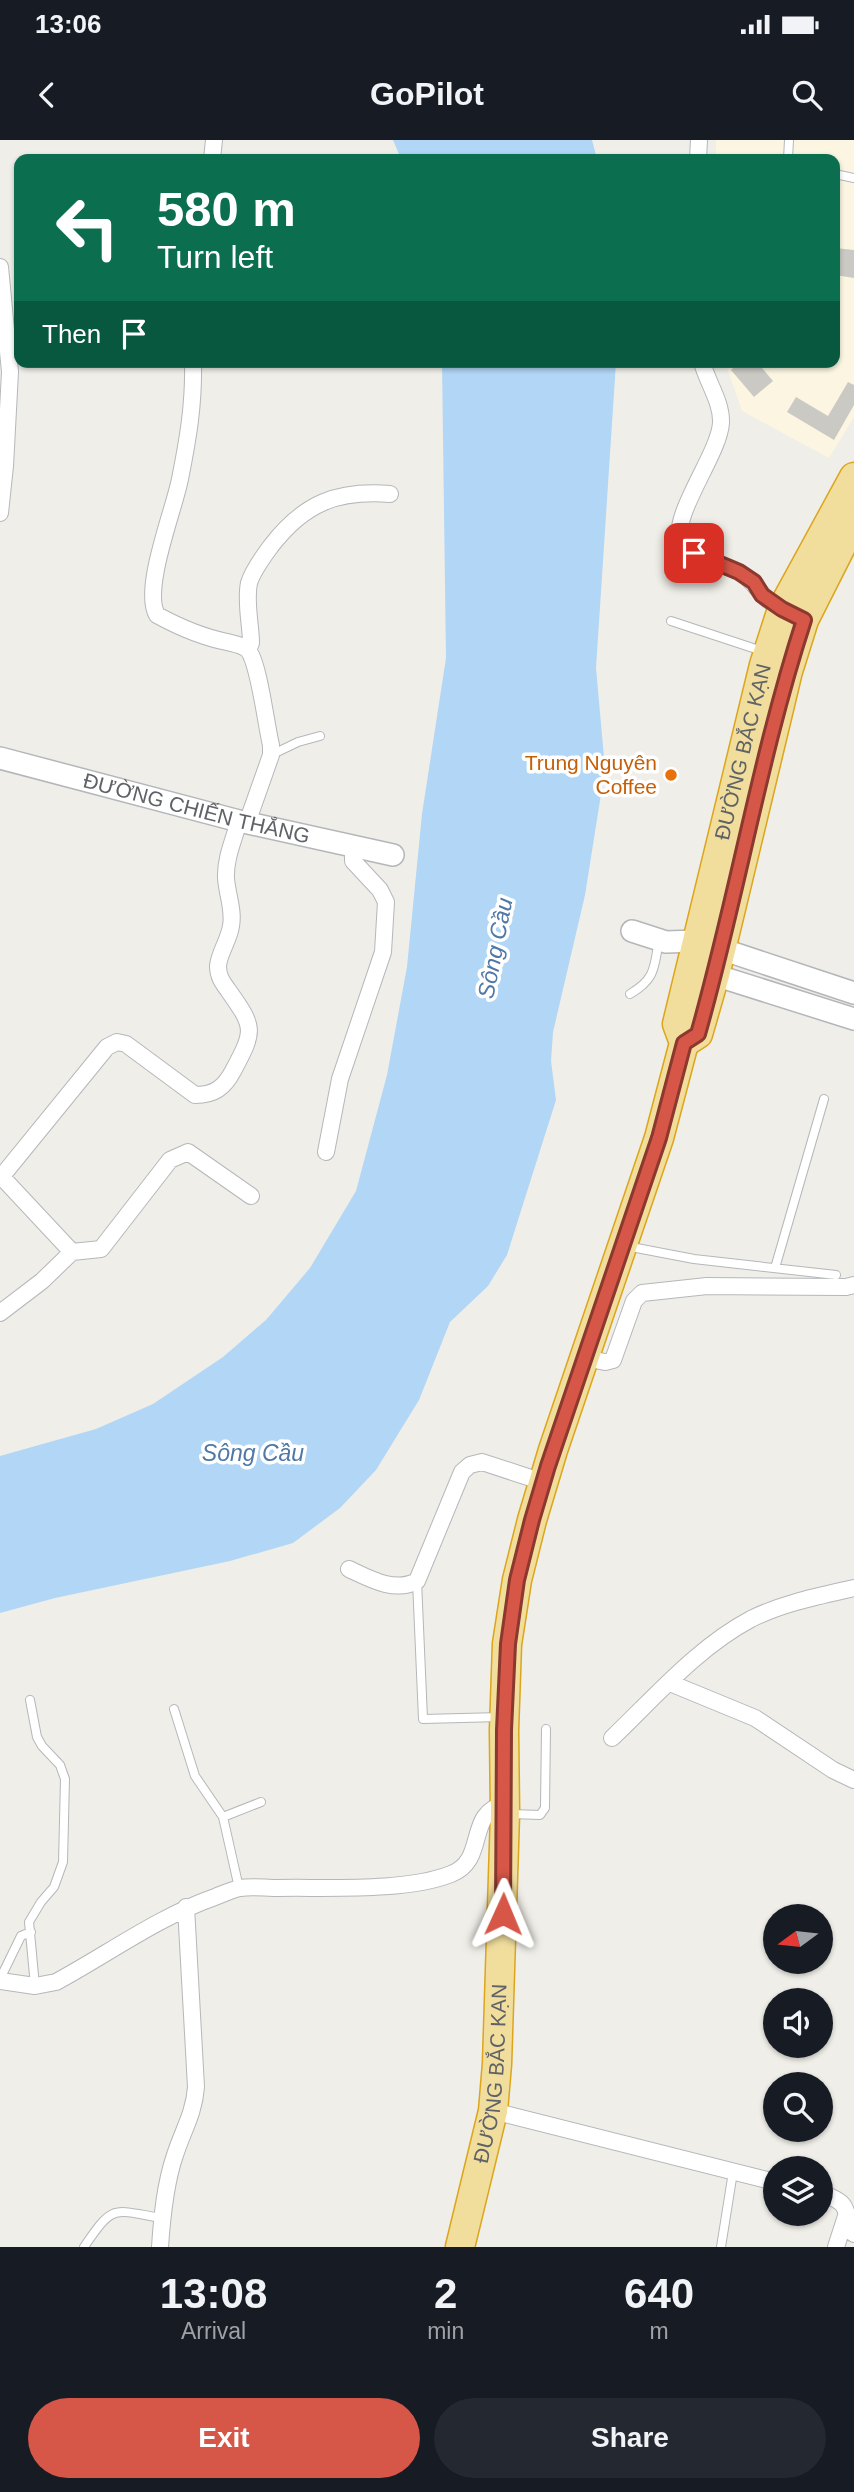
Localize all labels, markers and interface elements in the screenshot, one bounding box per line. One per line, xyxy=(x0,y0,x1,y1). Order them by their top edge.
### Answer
text: 13:06 xyxy=(35,9,102,39)
icon: back xyxy=(28,76,66,114)
text: GoPilot xyxy=(370,76,484,112)
icon: search xyxy=(788,76,826,114)
icon: left xyxy=(42,182,133,273)
text: 580 m xyxy=(157,182,296,236)
text: Turn left xyxy=(157,239,273,275)
icon: arrive xyxy=(115,315,153,353)
text: Then xyxy=(42,319,101,349)
pin xyxy=(664,523,724,583)
icon: arrive xyxy=(675,534,713,572)
street label: ĐƯỜNG BẮC KẠN xyxy=(710,661,775,842)
place label: Trung Nguyên Coffee xyxy=(525,751,657,798)
marker: Trung Nguyên Coffee xyxy=(663,767,679,783)
street label: ĐƯỜNG CHIẾN THẮNG xyxy=(81,768,312,847)
water label: Sông Cầu xyxy=(472,895,518,1001)
water label: Sông Cầu xyxy=(202,1440,304,1466)
position arrow xyxy=(466,1877,540,1951)
north arrow xyxy=(763,1904,833,1974)
map controls xyxy=(763,1904,833,2226)
street label: ĐƯỜNG BẮC KẠN xyxy=(469,1983,511,2165)
button: sound xyxy=(763,1988,833,2058)
button: search xyxy=(763,2072,833,2142)
button: layers xyxy=(763,2156,833,2226)
text: 13:08 xyxy=(160,2270,267,2317)
text: 2 xyxy=(434,2270,457,2317)
text: 640 xyxy=(624,2270,694,2317)
text: Arrival xyxy=(181,2318,246,2344)
text: min xyxy=(427,2318,464,2344)
text: m xyxy=(650,2318,669,2344)
button: Exit xyxy=(28,2398,420,2478)
button: Share xyxy=(434,2398,826,2478)

